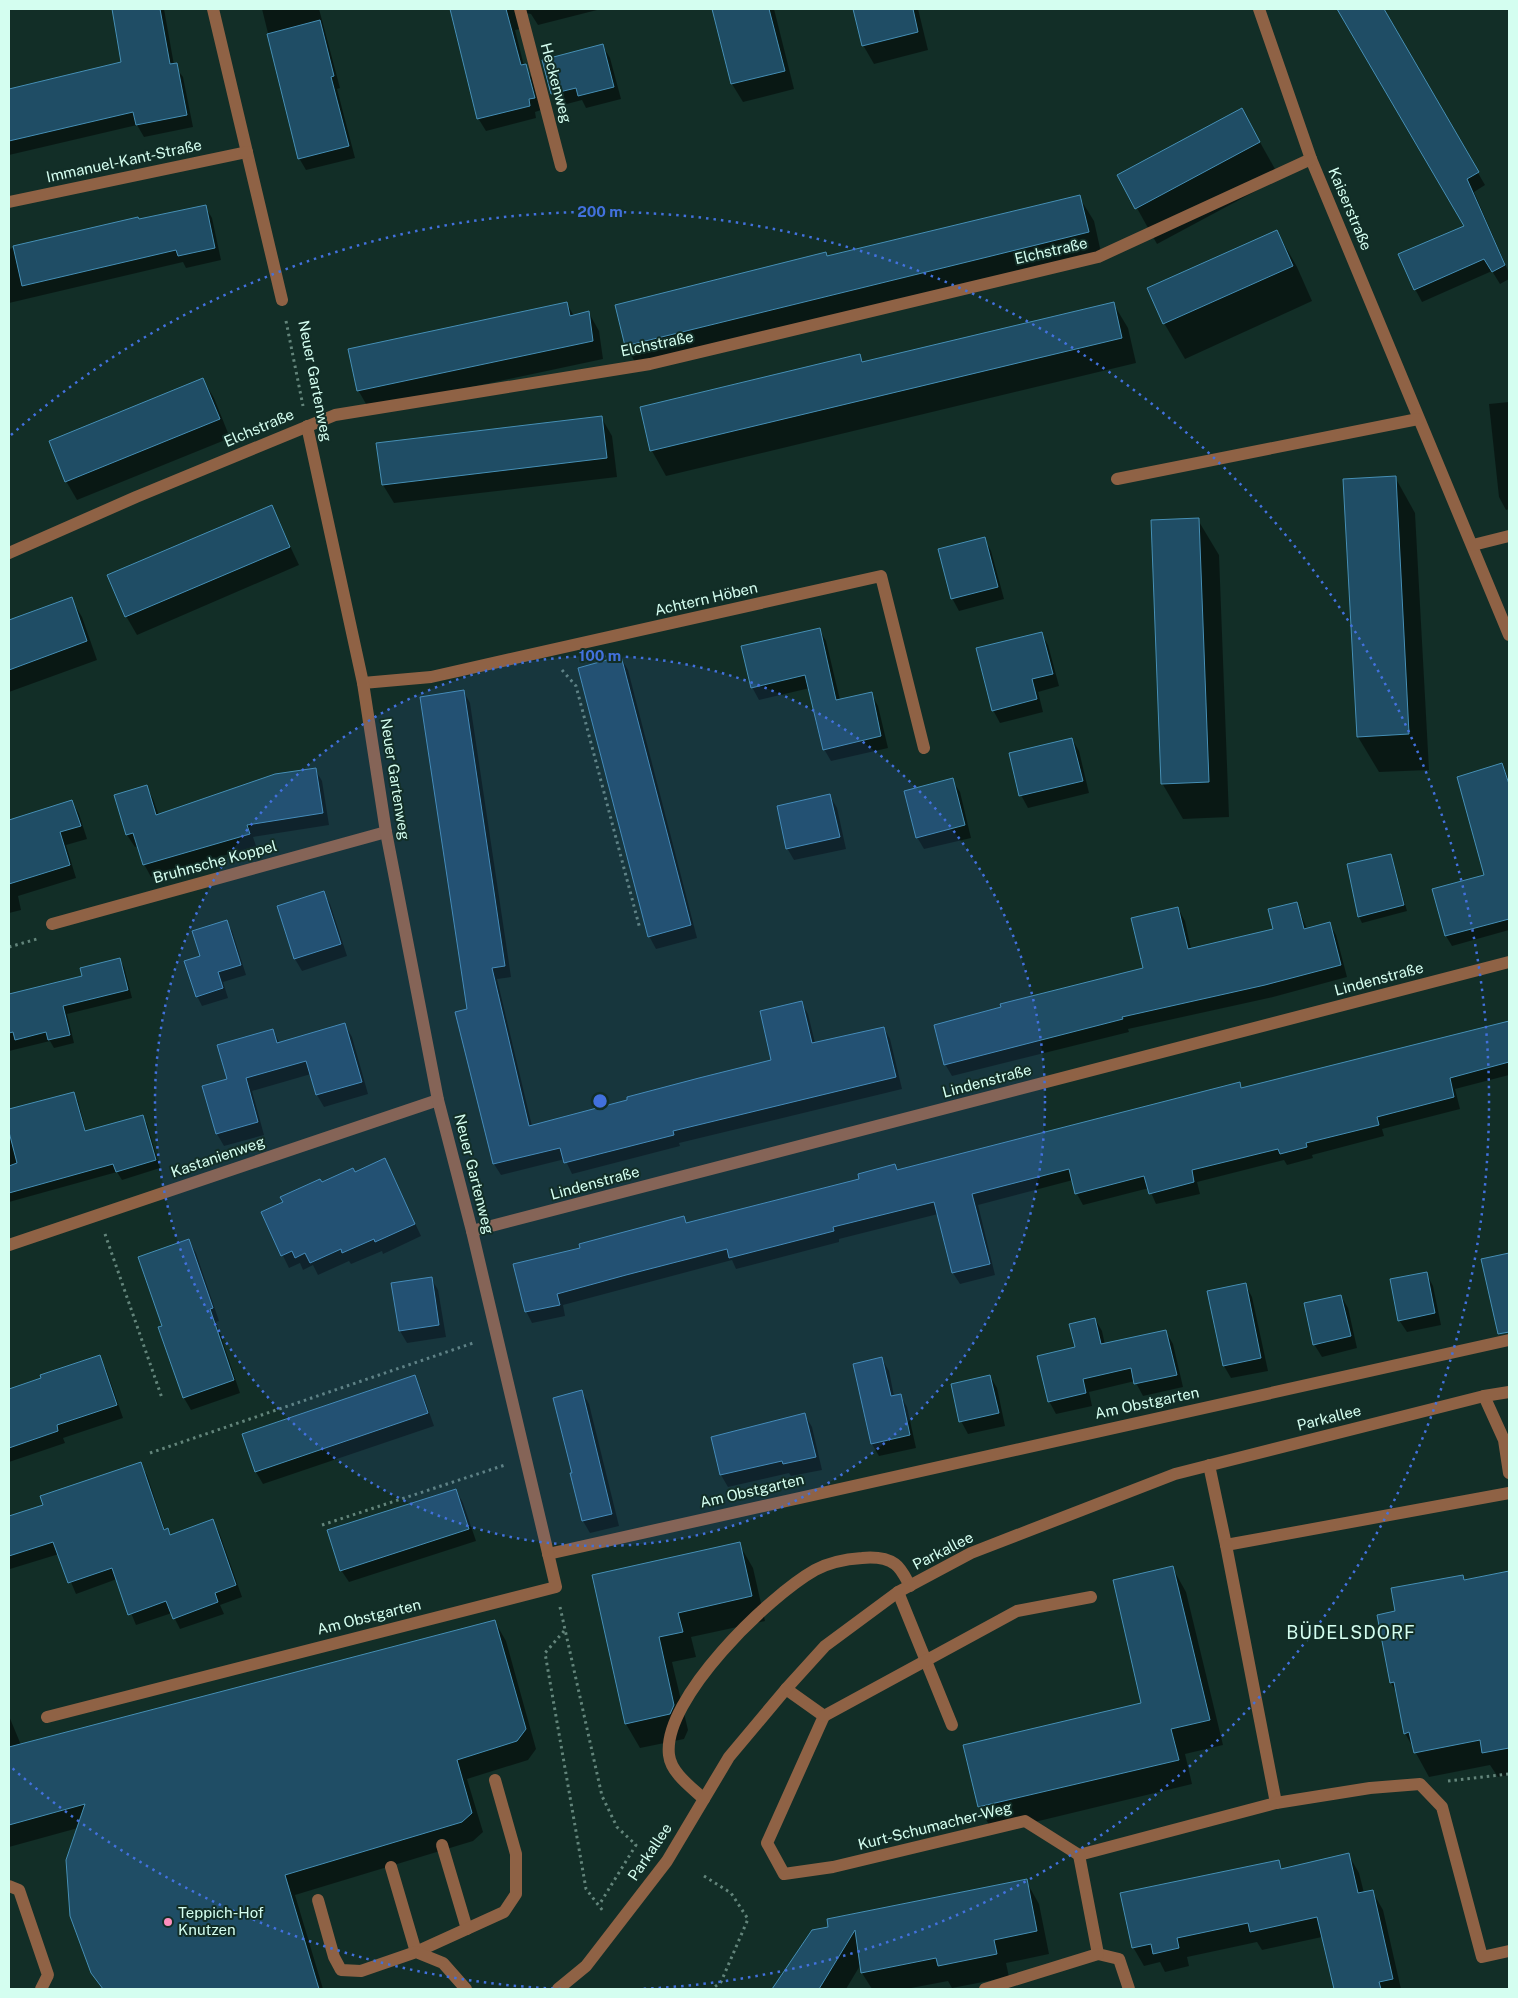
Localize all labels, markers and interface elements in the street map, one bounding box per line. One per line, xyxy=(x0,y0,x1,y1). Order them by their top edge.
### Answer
street label: Heckenweg xyxy=(538,41,575,125)
street label: Immanuel-Kant-Straße xyxy=(45,136,203,185)
street label: Kaiserstraße xyxy=(1325,165,1376,253)
text: 200 m xyxy=(577,203,623,220)
street label: Elchstraße xyxy=(1013,234,1089,267)
street label: Neuer Gartenweg xyxy=(295,319,336,443)
street label: Elchstraße xyxy=(619,327,695,360)
street label: Elchstraße xyxy=(221,405,296,450)
street label: Achtern Höben xyxy=(653,578,759,619)
text: 100 m xyxy=(579,647,621,664)
street label: Neuer Gartenweg xyxy=(377,717,414,841)
street label: Bruhnsche Koppel xyxy=(151,837,279,886)
street label: Lindenstraße xyxy=(1332,958,1425,999)
street label: Lindenstraße xyxy=(940,1060,1033,1101)
centre of rings xyxy=(591,1092,609,1110)
street label: Neuer Gartenweg xyxy=(451,1112,498,1236)
street label: Kastanienweg xyxy=(169,1132,267,1181)
street label: Lindenstraße xyxy=(548,1162,641,1203)
street label: Am Obstgarten xyxy=(1093,1383,1201,1422)
street label: Parkallee xyxy=(1295,1401,1363,1434)
street label: Am Obstgarten xyxy=(698,1470,806,1511)
street label: Parkallee xyxy=(910,1528,976,1573)
street label: Am Obstgarten xyxy=(315,1595,423,1638)
district label: BÜDELSDORF xyxy=(1286,1621,1416,1643)
street label: Kurt-Schumacher-Weg xyxy=(856,1798,1014,1853)
street label: Parkallee xyxy=(624,1820,675,1884)
place label: Teppich-Hof Knutzen xyxy=(178,1904,264,1938)
marker: Teppich-Hof Knutzen xyxy=(162,1916,174,1928)

